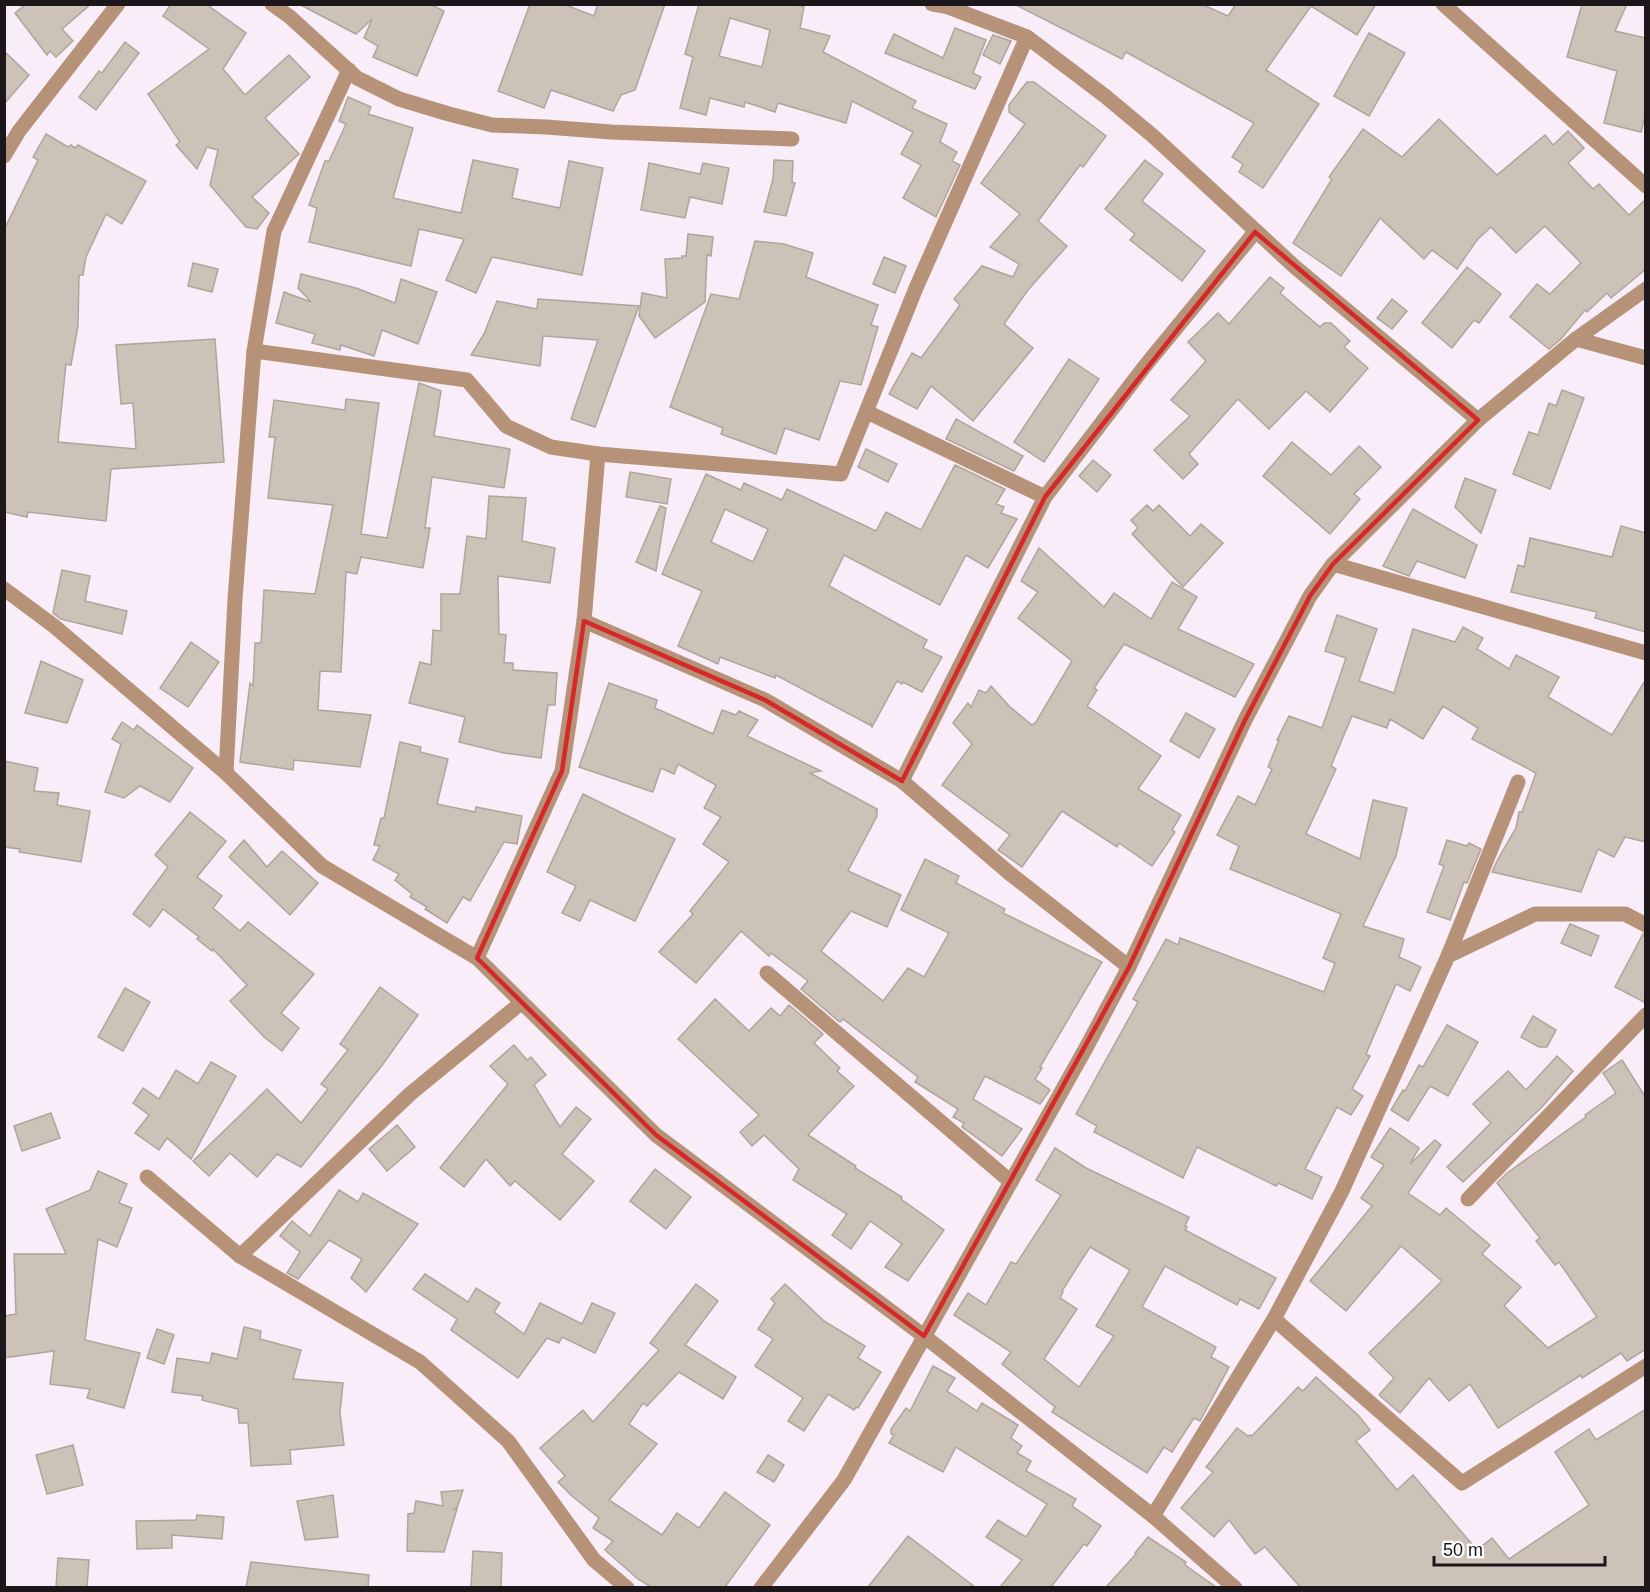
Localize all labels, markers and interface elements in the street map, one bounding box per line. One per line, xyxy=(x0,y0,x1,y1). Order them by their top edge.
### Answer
scale bar xyxy=(1434,1529,1605,1567)
text: 50 m xyxy=(1443,1540,1483,1560)

